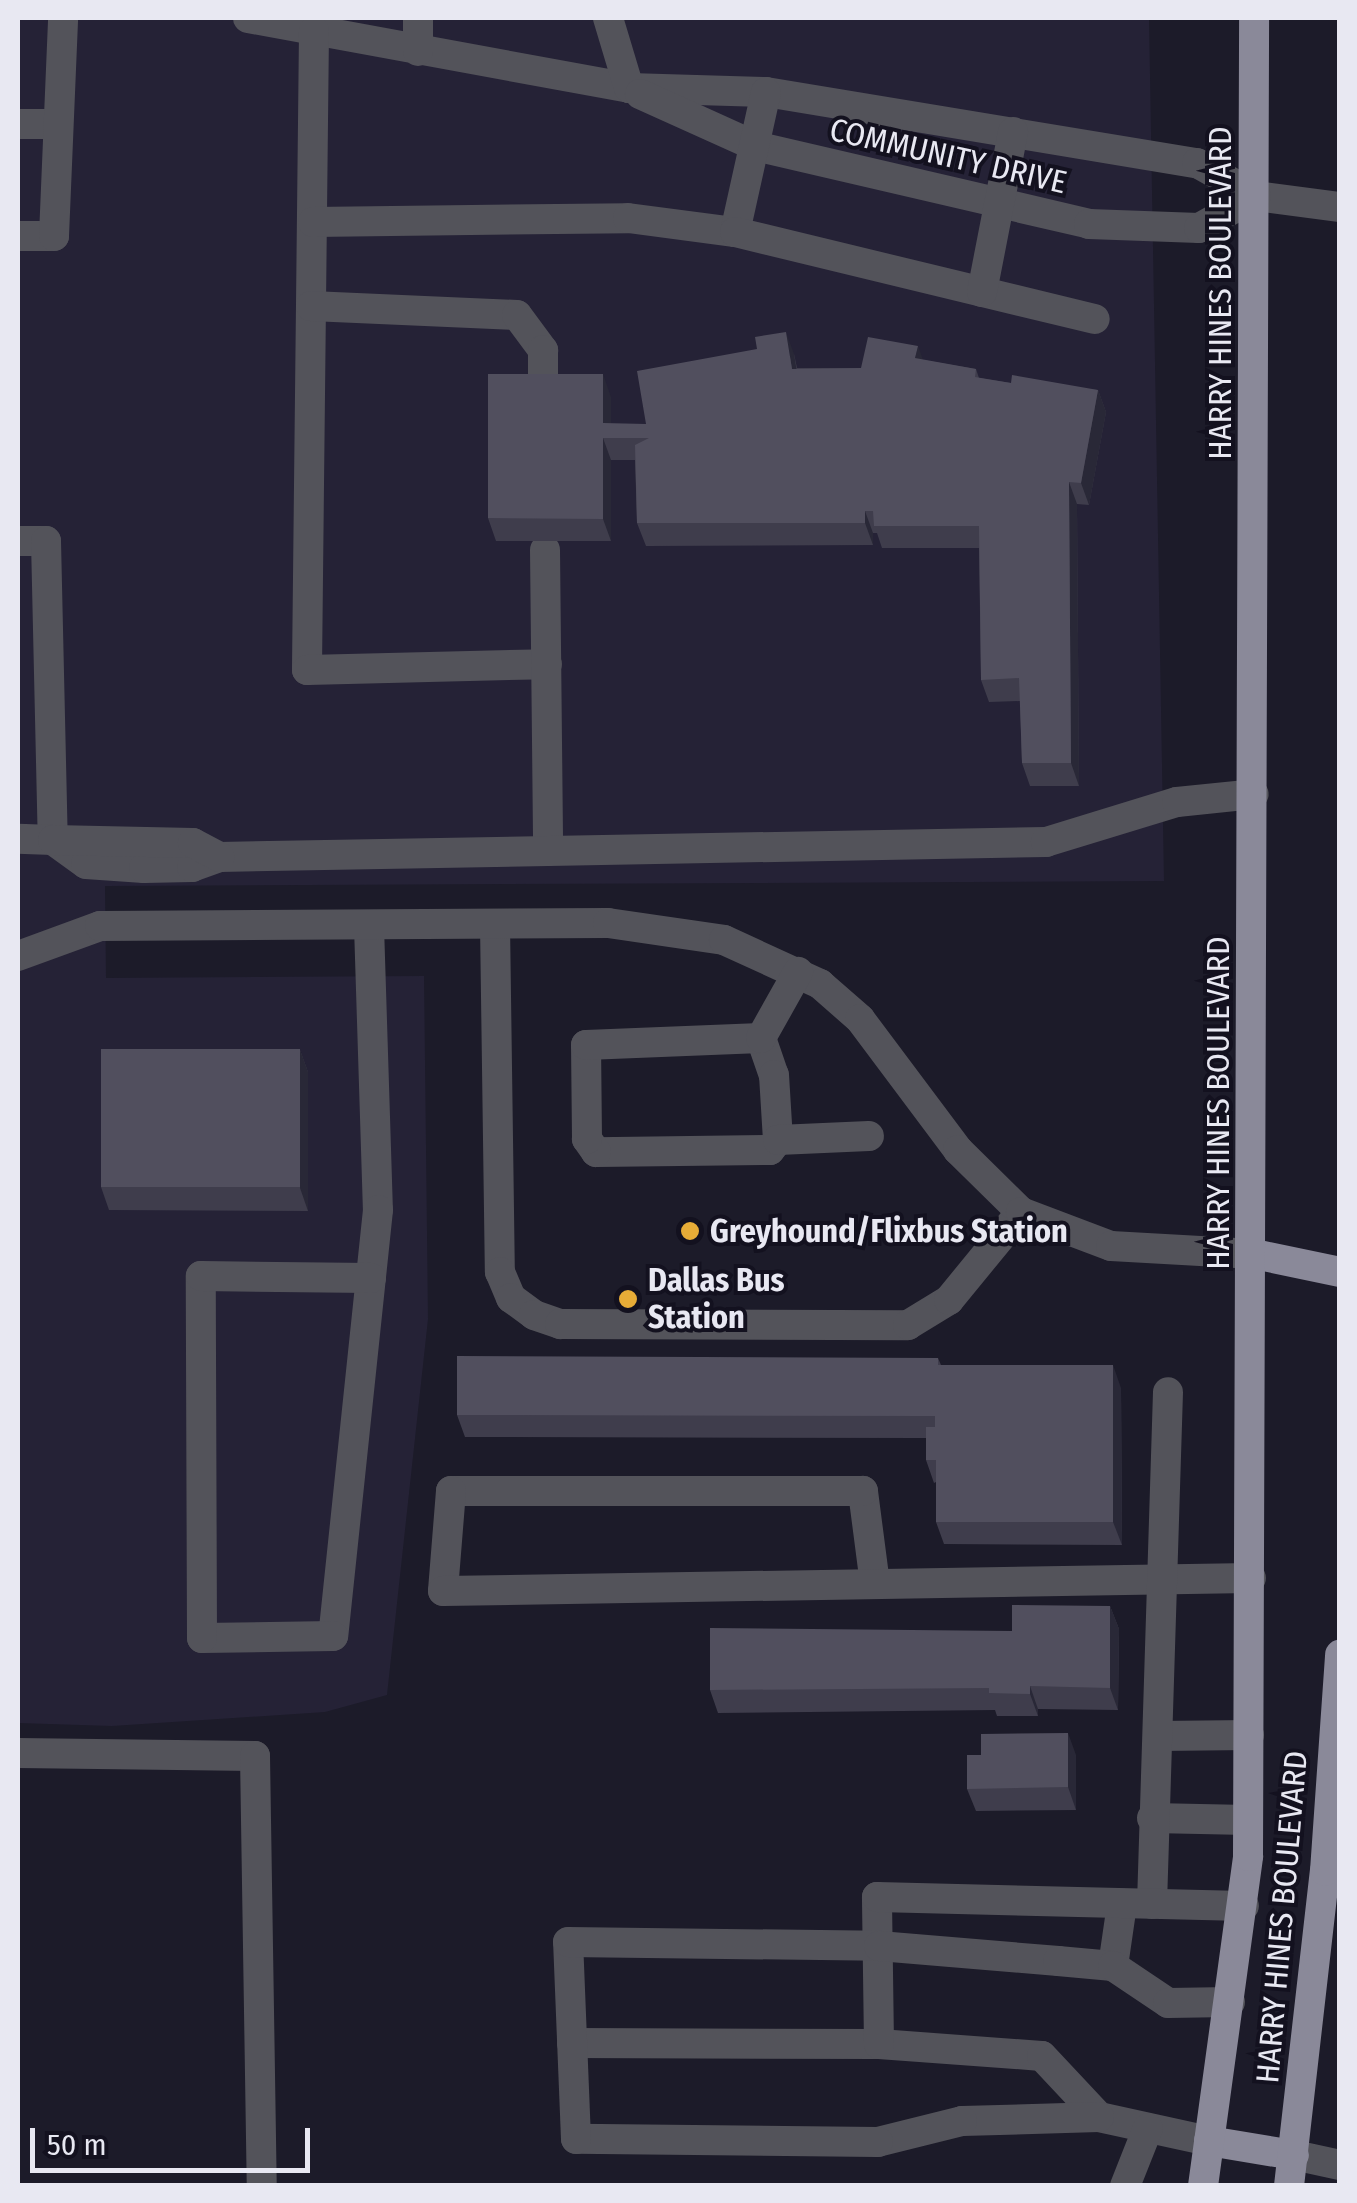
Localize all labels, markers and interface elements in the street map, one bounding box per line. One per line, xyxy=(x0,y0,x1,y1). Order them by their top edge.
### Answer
street label: COMMUNITY DRIVE xyxy=(826,110,1070,202)
street label: HARRY HINES BOULEVARD xyxy=(1201,126,1239,460)
street label: HARRY HINES BOULEVARD xyxy=(1199,936,1237,1270)
place label: Greyhound/Flixbus Station xyxy=(710,1212,1068,1250)
marker: Greyhound/Flixbus Station xyxy=(679,1220,701,1242)
place label: Dallas Bus Station xyxy=(648,1262,785,1337)
marker: Dallas Bus Station xyxy=(617,1288,639,1310)
street label: HARRY HINES BOULEVARD xyxy=(1248,1749,1316,2085)
scale bar xyxy=(35,2108,315,2170)
text: 50 m xyxy=(47,2127,107,2163)

